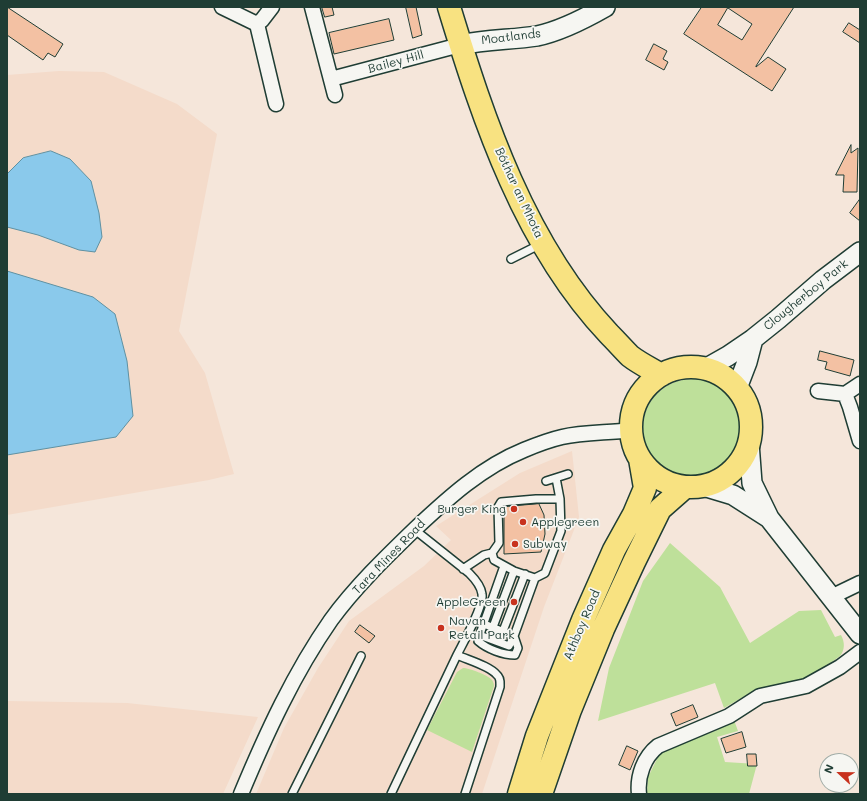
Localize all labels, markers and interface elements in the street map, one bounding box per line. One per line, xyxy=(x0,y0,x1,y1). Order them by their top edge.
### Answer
street label: Moatlands xyxy=(480,26,542,48)
street label: Bailey Hill xyxy=(366,48,426,76)
street label: Bóthar an Mhota xyxy=(492,145,546,241)
street label: Clougherboy Park xyxy=(761,257,851,333)
place label: Burger King xyxy=(437,502,506,516)
marker: Burger King xyxy=(509,504,519,514)
place label: Applegreen xyxy=(531,515,599,529)
street label: Tara Mines Road xyxy=(350,517,428,597)
marker: Applegreen xyxy=(518,517,528,527)
place label: Subway xyxy=(523,537,567,551)
marker: Subway xyxy=(510,539,520,549)
street label: Athboy Road xyxy=(561,588,603,662)
place label: AppleGreen xyxy=(436,595,506,609)
marker: AppleGreen xyxy=(509,597,519,607)
place label: Navan Retail Park xyxy=(449,614,515,642)
marker: Navan Retail Park xyxy=(436,623,446,633)
north arrow xyxy=(819,753,859,793)
text: N xyxy=(820,762,837,775)

